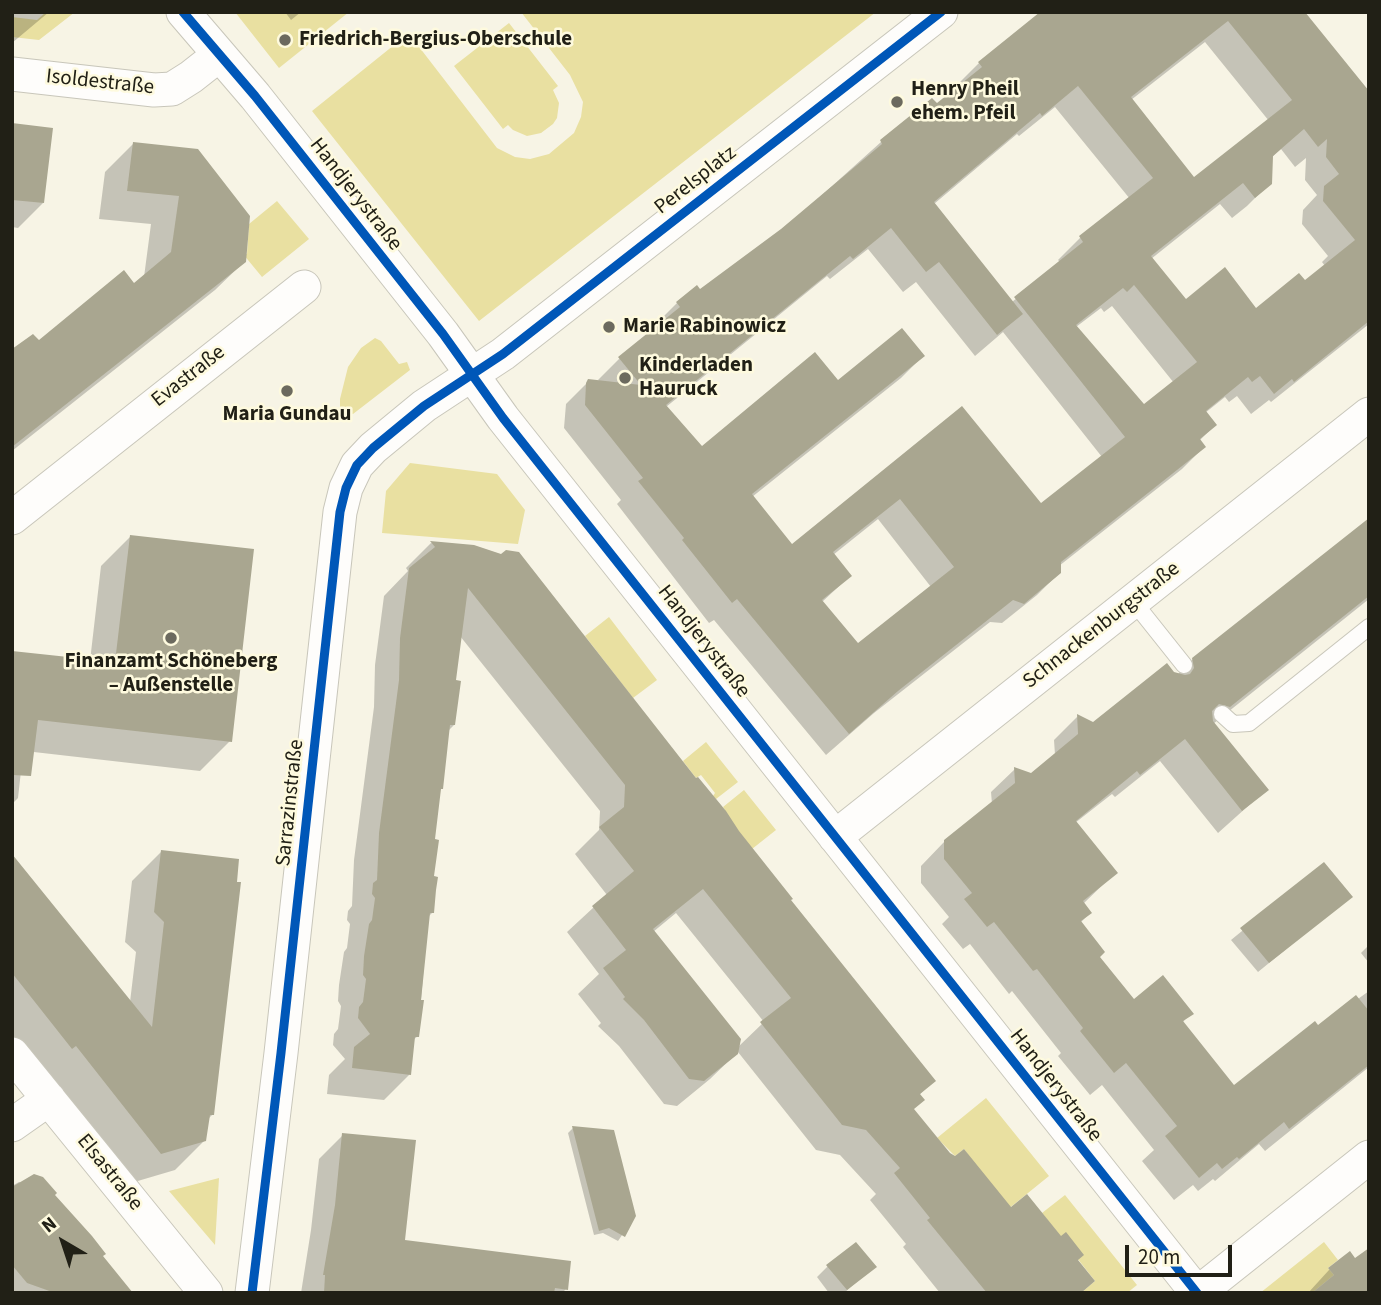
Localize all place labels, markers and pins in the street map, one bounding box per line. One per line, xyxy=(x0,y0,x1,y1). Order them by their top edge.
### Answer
place label: Friedrich-Bergius-Oberschule xyxy=(299,27,572,53)
marker: Friedrich-Bergius-Oberschule xyxy=(277,32,293,48)
place label: Henry Pheil ehem. Pfeil xyxy=(911,77,1019,127)
marker: Henry Pheil ehem. Pfeil xyxy=(889,94,905,110)
place label: Marie Rabinowicz xyxy=(623,314,786,340)
marker: Marie Rabinowicz xyxy=(601,319,617,335)
place label: Kinderladen Hauruck xyxy=(639,353,753,403)
marker: Kinderladen Hauruck xyxy=(617,370,633,386)
marker: Maria Gundau xyxy=(279,383,295,399)
place label: Maria Gundau xyxy=(223,402,351,428)
marker: Finanzamt Schöneberg – Außenstelle xyxy=(163,630,179,646)
place label: Finanzamt Schöneberg – Außenstelle xyxy=(65,649,277,699)

